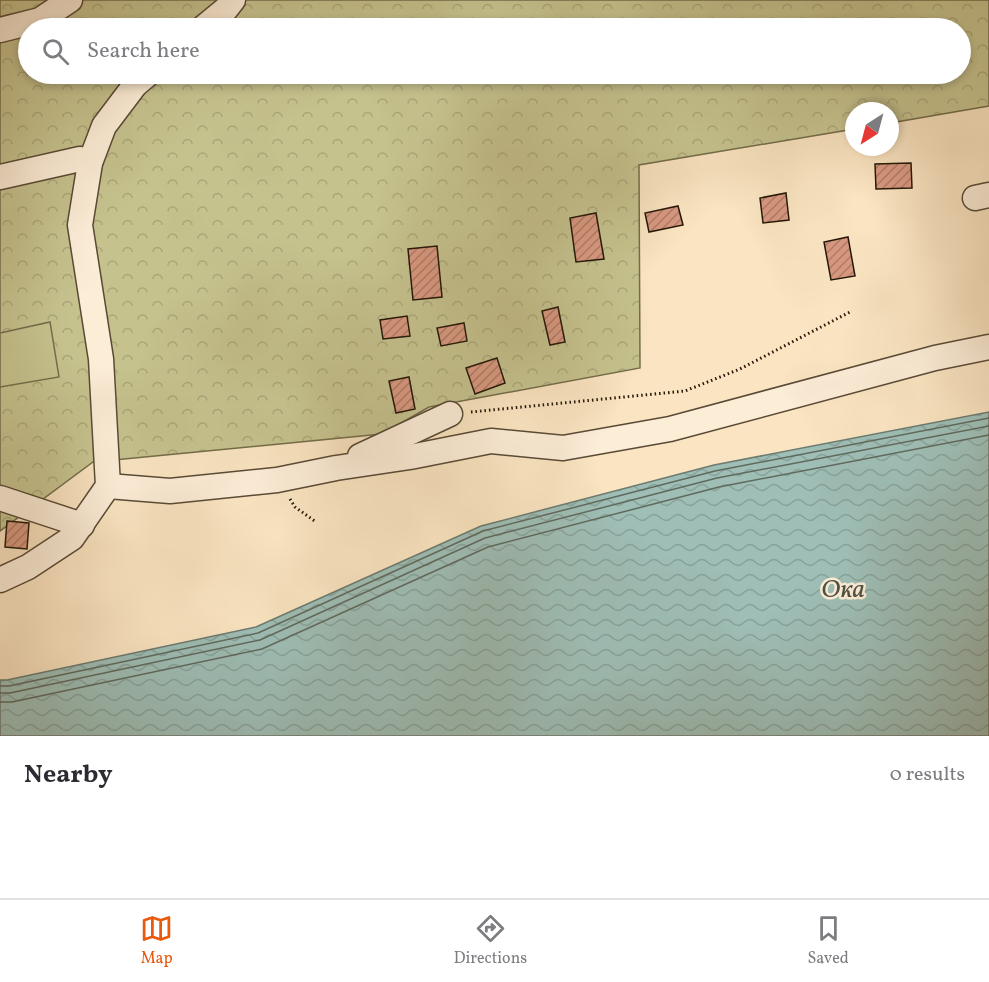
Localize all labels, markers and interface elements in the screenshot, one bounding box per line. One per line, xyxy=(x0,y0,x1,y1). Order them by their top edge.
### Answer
search box xyxy=(18,18,971,84)
icon: search xyxy=(39,35,72,68)
text: Search here xyxy=(87,36,200,67)
north arrow xyxy=(845,102,899,156)
water label: Ока xyxy=(821,572,865,608)
text: Nearby xyxy=(24,757,113,793)
text: 0 results xyxy=(890,761,965,789)
tab: Map xyxy=(140,912,173,970)
tab: Directions xyxy=(454,912,527,970)
tab: Saved xyxy=(808,912,849,970)

